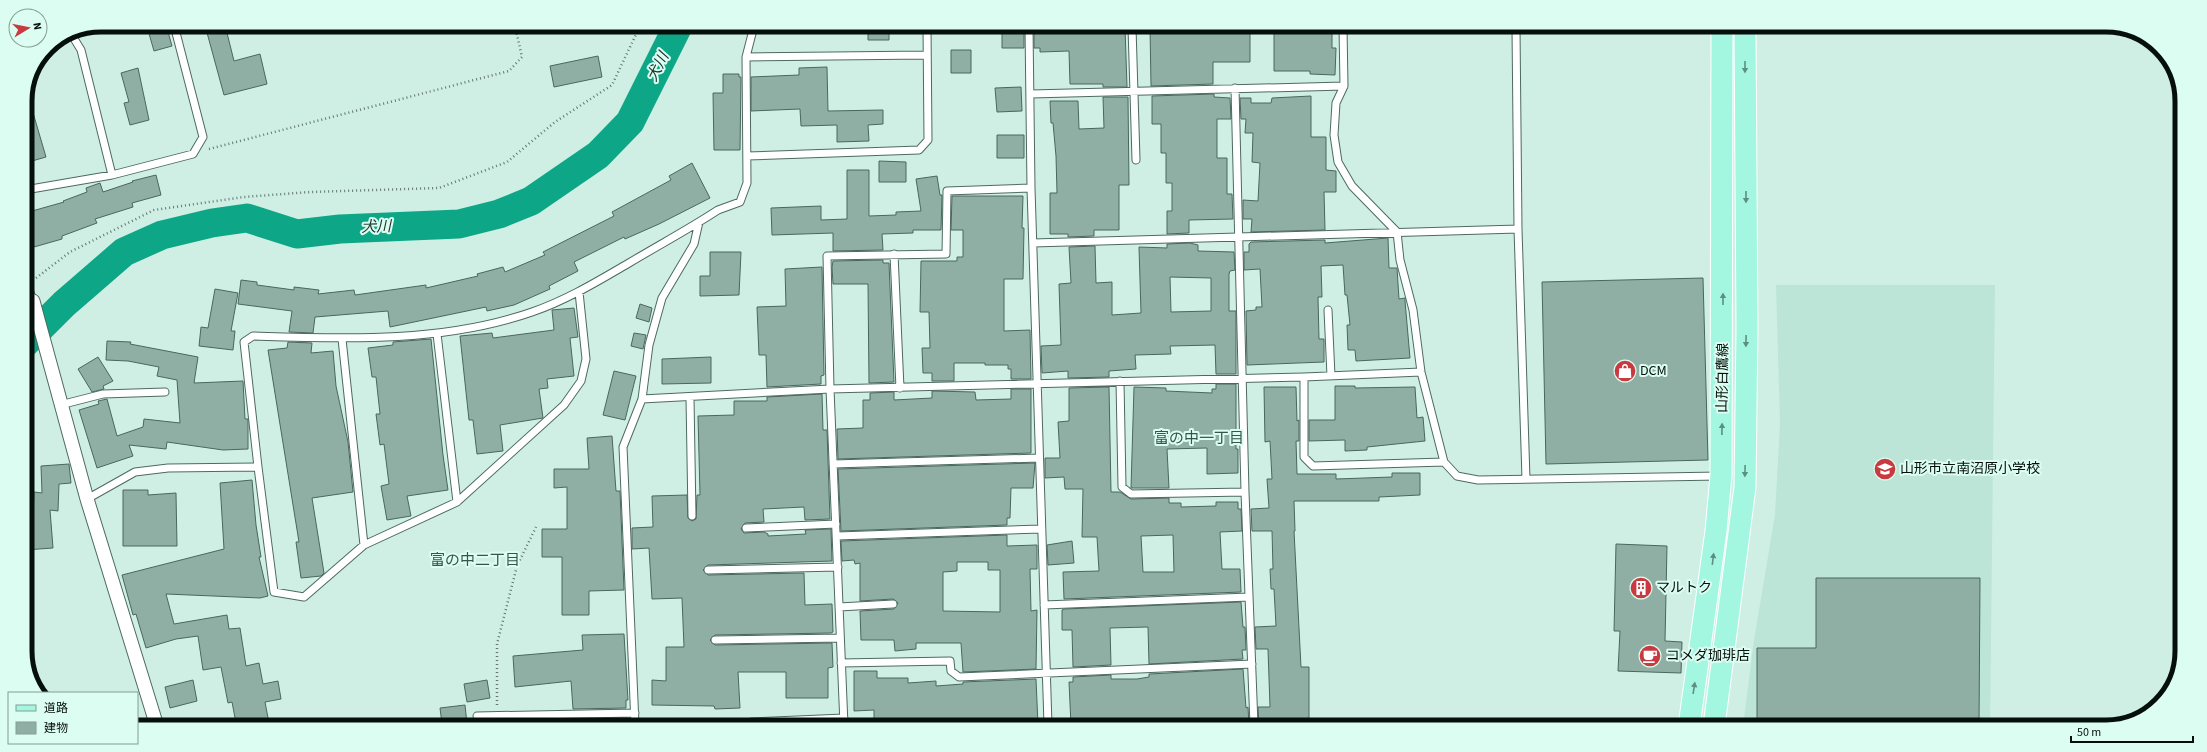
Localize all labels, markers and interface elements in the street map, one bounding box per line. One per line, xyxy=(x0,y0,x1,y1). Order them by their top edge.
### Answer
north arrow xyxy=(8,8,48,48)
text: N xyxy=(29,21,45,31)
water label: 犬川 xyxy=(642,47,675,85)
one-way arrow xyxy=(1742,61,1748,74)
one-way arrow xyxy=(1743,191,1749,204)
water label: 犬川 xyxy=(361,216,393,238)
one-way arrow xyxy=(1720,292,1726,305)
one-way arrow xyxy=(1743,335,1750,347)
street label: 山形白鷹線 xyxy=(1712,343,1734,413)
shop icon: DCM xyxy=(1612,358,1638,384)
place label: DCM xyxy=(1640,361,1667,381)
one-way arrow xyxy=(1719,422,1725,435)
district label: 富の中一丁目 xyxy=(1154,428,1244,449)
school or university icon: 山形市立南沼原小学校 xyxy=(1872,456,1898,482)
place label: 山形市立南沼原小学校 xyxy=(1900,459,2040,479)
one-way arrow xyxy=(1742,465,1748,478)
district label: 富の中二丁目 xyxy=(430,550,520,571)
one-way arrow xyxy=(1710,553,1716,565)
building icon: マルトク xyxy=(1628,575,1654,601)
place label: マルトク xyxy=(1656,578,1712,598)
cafe icon: コメダ珈琲店 xyxy=(1637,643,1663,669)
place label: コメダ珈琲店 xyxy=(1666,646,1750,666)
one-way arrow xyxy=(1691,681,1697,694)
legend xyxy=(8,692,138,744)
text: 道路 xyxy=(44,700,68,717)
scale bar xyxy=(2071,718,2193,744)
text: 建物 xyxy=(44,720,68,737)
text: 50 m xyxy=(2077,724,2101,741)

